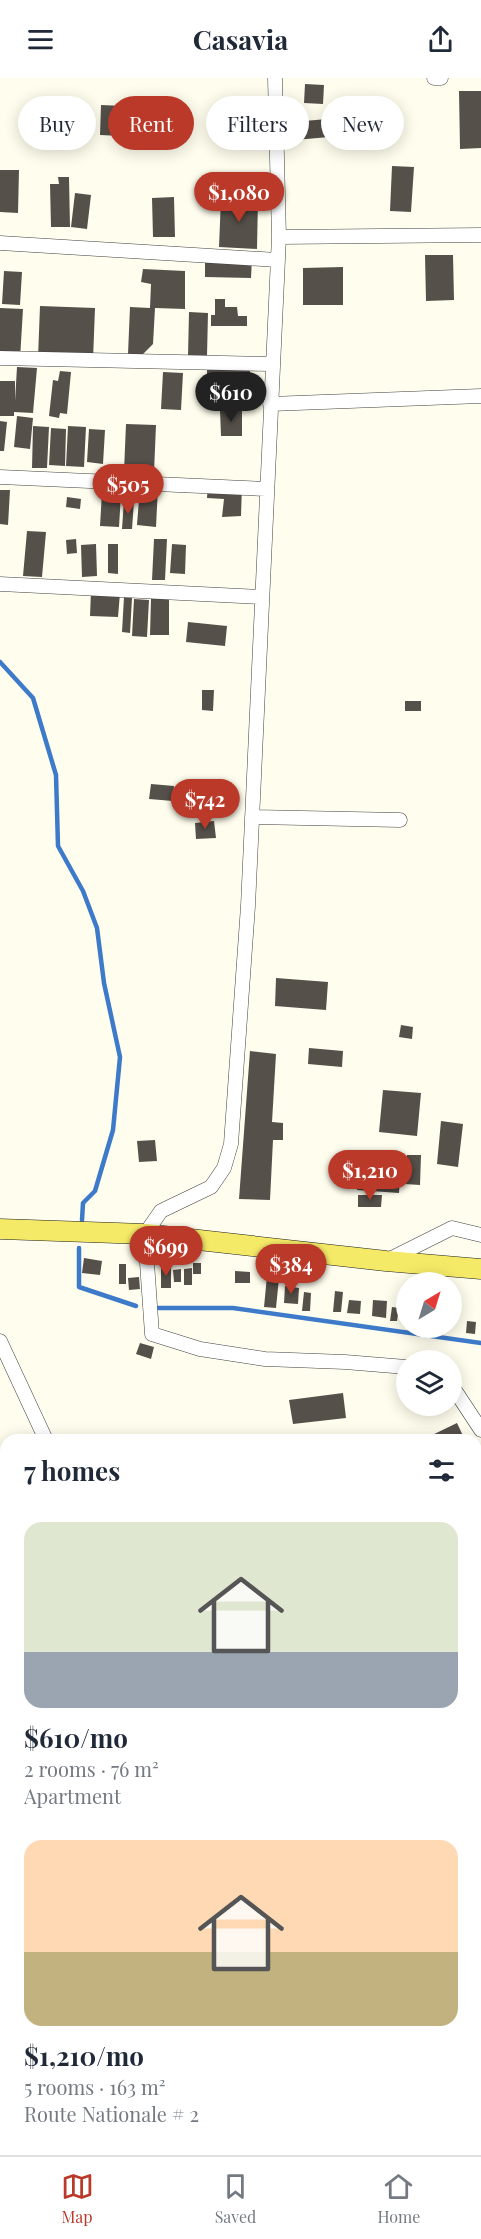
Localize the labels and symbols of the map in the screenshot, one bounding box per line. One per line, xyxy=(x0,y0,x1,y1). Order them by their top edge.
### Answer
pin: $1,080 xyxy=(190,172,288,223)
pin: $610 xyxy=(195,372,267,423)
pin: $505 xyxy=(92,464,164,515)
pin: $742 xyxy=(169,779,241,830)
pin: $1,210 xyxy=(321,1150,419,1201)
pin: $699 xyxy=(130,1226,202,1277)
pin: $384 xyxy=(255,1244,327,1295)
north arrow xyxy=(396,1272,462,1338)

